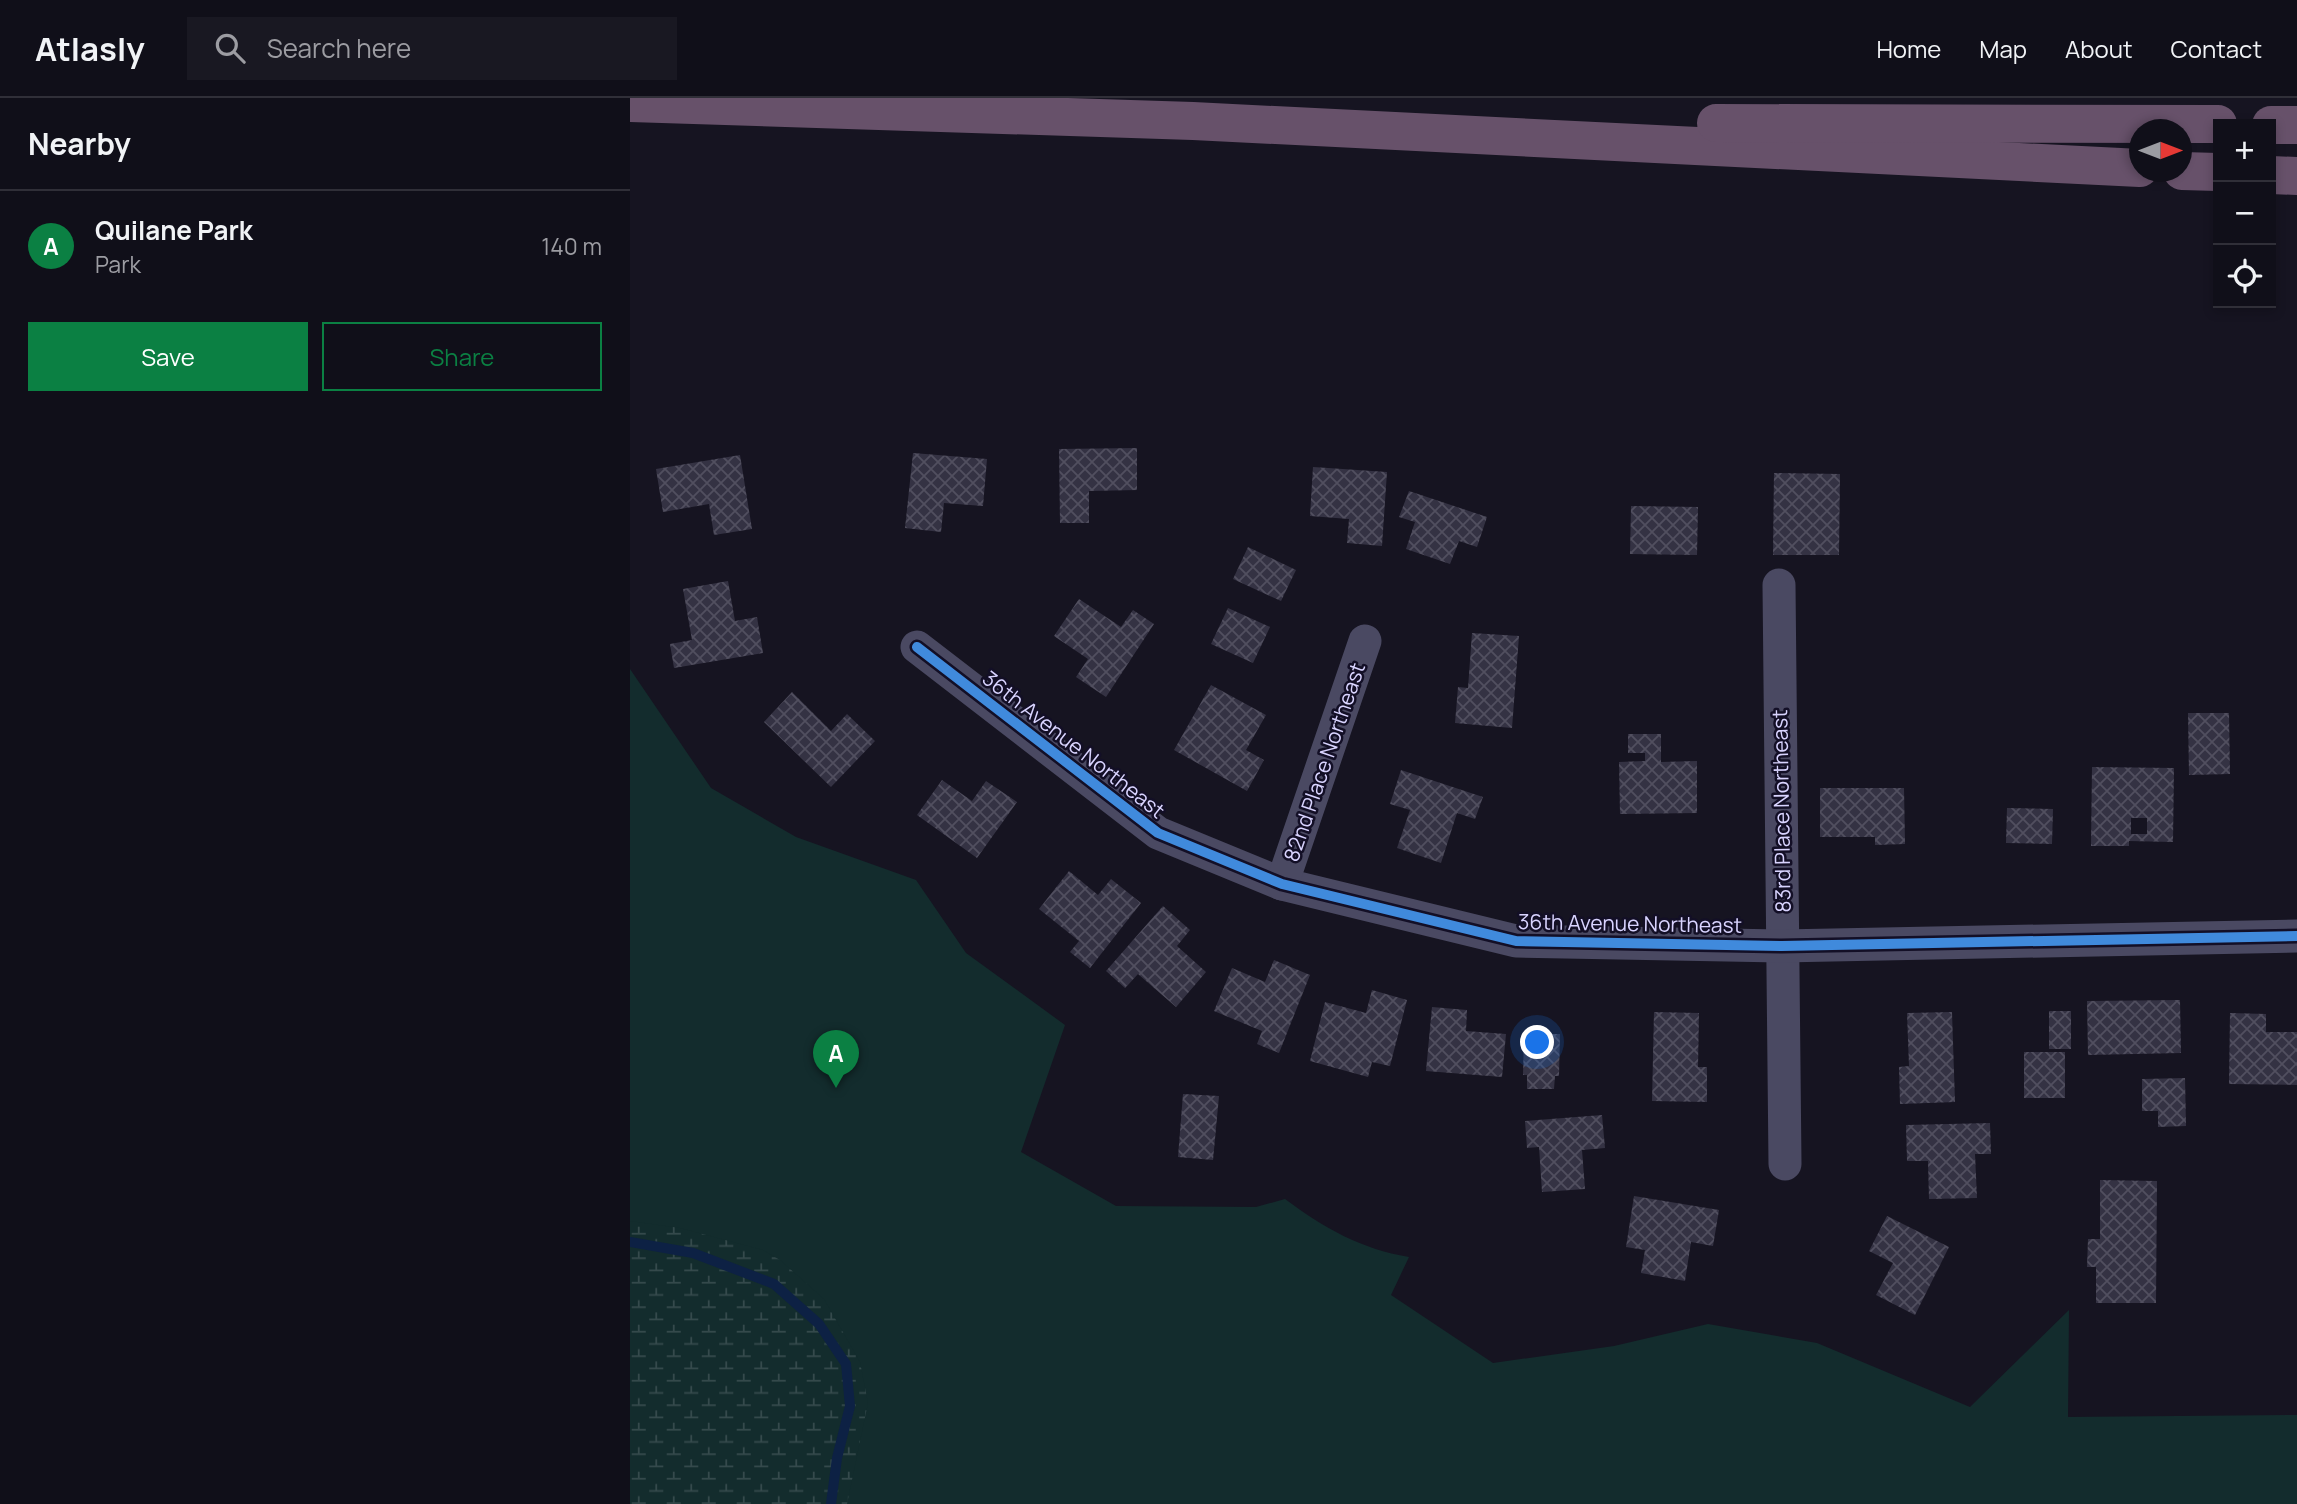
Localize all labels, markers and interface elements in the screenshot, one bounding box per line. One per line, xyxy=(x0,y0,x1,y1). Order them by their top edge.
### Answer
search box xyxy=(187,17,677,80)
text: Atlasly xyxy=(35,26,145,71)
icon: search xyxy=(211,29,249,67)
text: Search here xyxy=(267,30,411,66)
text: Home xyxy=(1876,32,1941,65)
text: Map xyxy=(1979,32,2027,65)
text: About xyxy=(2065,32,2133,65)
text: Contact xyxy=(2171,32,2262,65)
north arrow xyxy=(2129,119,2192,182)
map controls xyxy=(2213,119,2276,308)
button: + xyxy=(2213,119,2276,182)
text: Nearby xyxy=(28,123,131,164)
button: − xyxy=(2213,182,2276,245)
text: Quilane Park xyxy=(95,212,253,248)
text: A xyxy=(43,230,59,262)
text: 140 m xyxy=(541,230,602,262)
button: locate xyxy=(2213,245,2276,308)
text: Park xyxy=(95,248,141,280)
button: Save xyxy=(28,322,308,391)
button: Share xyxy=(322,322,602,391)
street label: 82nd Place Northeast xyxy=(1277,659,1371,865)
street label: 36th Avenue Northeast xyxy=(977,664,1171,824)
street label: 83rd Place Northeast xyxy=(1765,709,1797,913)
street label: 36th Avenue Northeast xyxy=(1518,907,1742,939)
your location xyxy=(1520,1025,1554,1059)
pin: A xyxy=(813,1030,859,1088)

